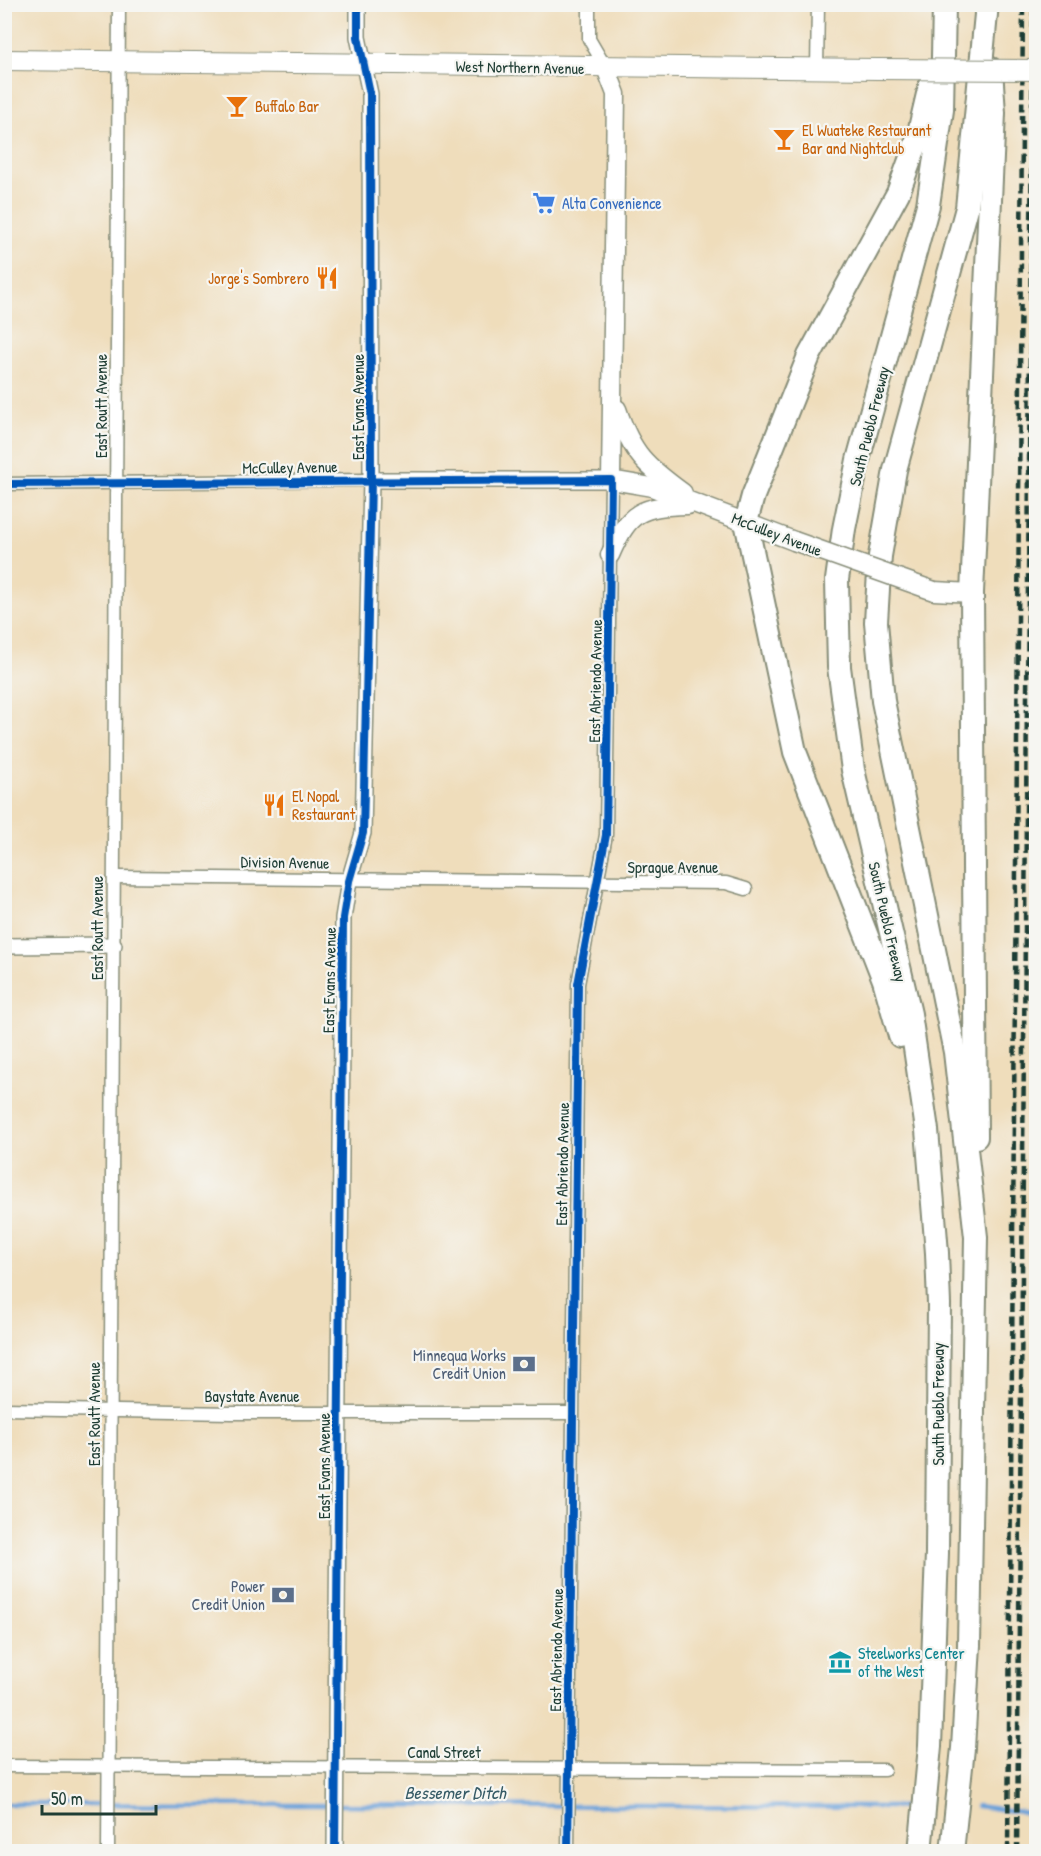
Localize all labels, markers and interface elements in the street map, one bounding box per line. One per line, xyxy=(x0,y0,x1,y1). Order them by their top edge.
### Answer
street label: West Northern Avenue xyxy=(455,55,585,79)
bar icon: Buffalo Bar xyxy=(224,93,250,119)
place label: Buffalo Bar xyxy=(255,95,319,117)
place label: El Wuateke Restaurant Bar and Nightclub xyxy=(802,119,932,159)
bar icon: El Wuateke Restaurant Bar and Nightclub xyxy=(771,126,797,152)
supermarket icon: Alta Convenience xyxy=(531,190,557,216)
place label: Alta Convenience xyxy=(562,192,662,214)
restaurant icon: Jorge's Sombrero xyxy=(314,265,340,291)
place label: Jorge's Sombrero xyxy=(208,267,310,289)
street label: East Routt Avenue xyxy=(90,353,112,458)
street label: East Evans Avenue xyxy=(347,353,369,460)
street label: South Pueblo Freeway xyxy=(843,364,895,488)
street label: McCulley Avenue xyxy=(242,455,338,479)
street label: McCulley Avenue xyxy=(729,507,826,562)
street label: East Abriendo Avenue xyxy=(583,619,607,743)
place label: El Nopal Restaurant xyxy=(292,785,356,825)
restaurant icon: El Nopal Restaurant xyxy=(261,792,287,818)
street label: Division Avenue xyxy=(240,850,330,874)
street label: Sprague Avenue xyxy=(628,856,719,878)
street label: South Pueblo Freeway xyxy=(863,860,913,985)
street label: East Routt Avenue xyxy=(86,875,108,980)
street label: East Evans Avenue xyxy=(317,926,341,1033)
street label: East Abriendo Avenue xyxy=(550,1102,574,1226)
street label: South Pueblo Freeway xyxy=(927,1342,949,1465)
place label: Minnequa Works Credit Union xyxy=(413,1344,506,1384)
bank icon: Minnequa Works Credit Union xyxy=(511,1351,537,1377)
street label: East Routt Avenue xyxy=(83,1361,105,1466)
street label: Baystate Avenue xyxy=(204,1385,300,1407)
street label: East Evans Avenue xyxy=(313,1412,335,1519)
place label: Power Credit Union xyxy=(191,1575,265,1615)
bank icon: Power Credit Union xyxy=(270,1582,296,1608)
street label: East Abriendo Avenue xyxy=(544,1588,568,1712)
place label: Steelworks Center of the West xyxy=(858,1642,965,1682)
museum icon: Steelworks Center of the West xyxy=(827,1649,853,1675)
street label: Canal Street xyxy=(407,1741,481,1763)
scale bar xyxy=(42,1778,156,1816)
water label: Bessemer Ditch xyxy=(404,1780,507,1805)
text: 50 m xyxy=(51,1786,83,1811)

